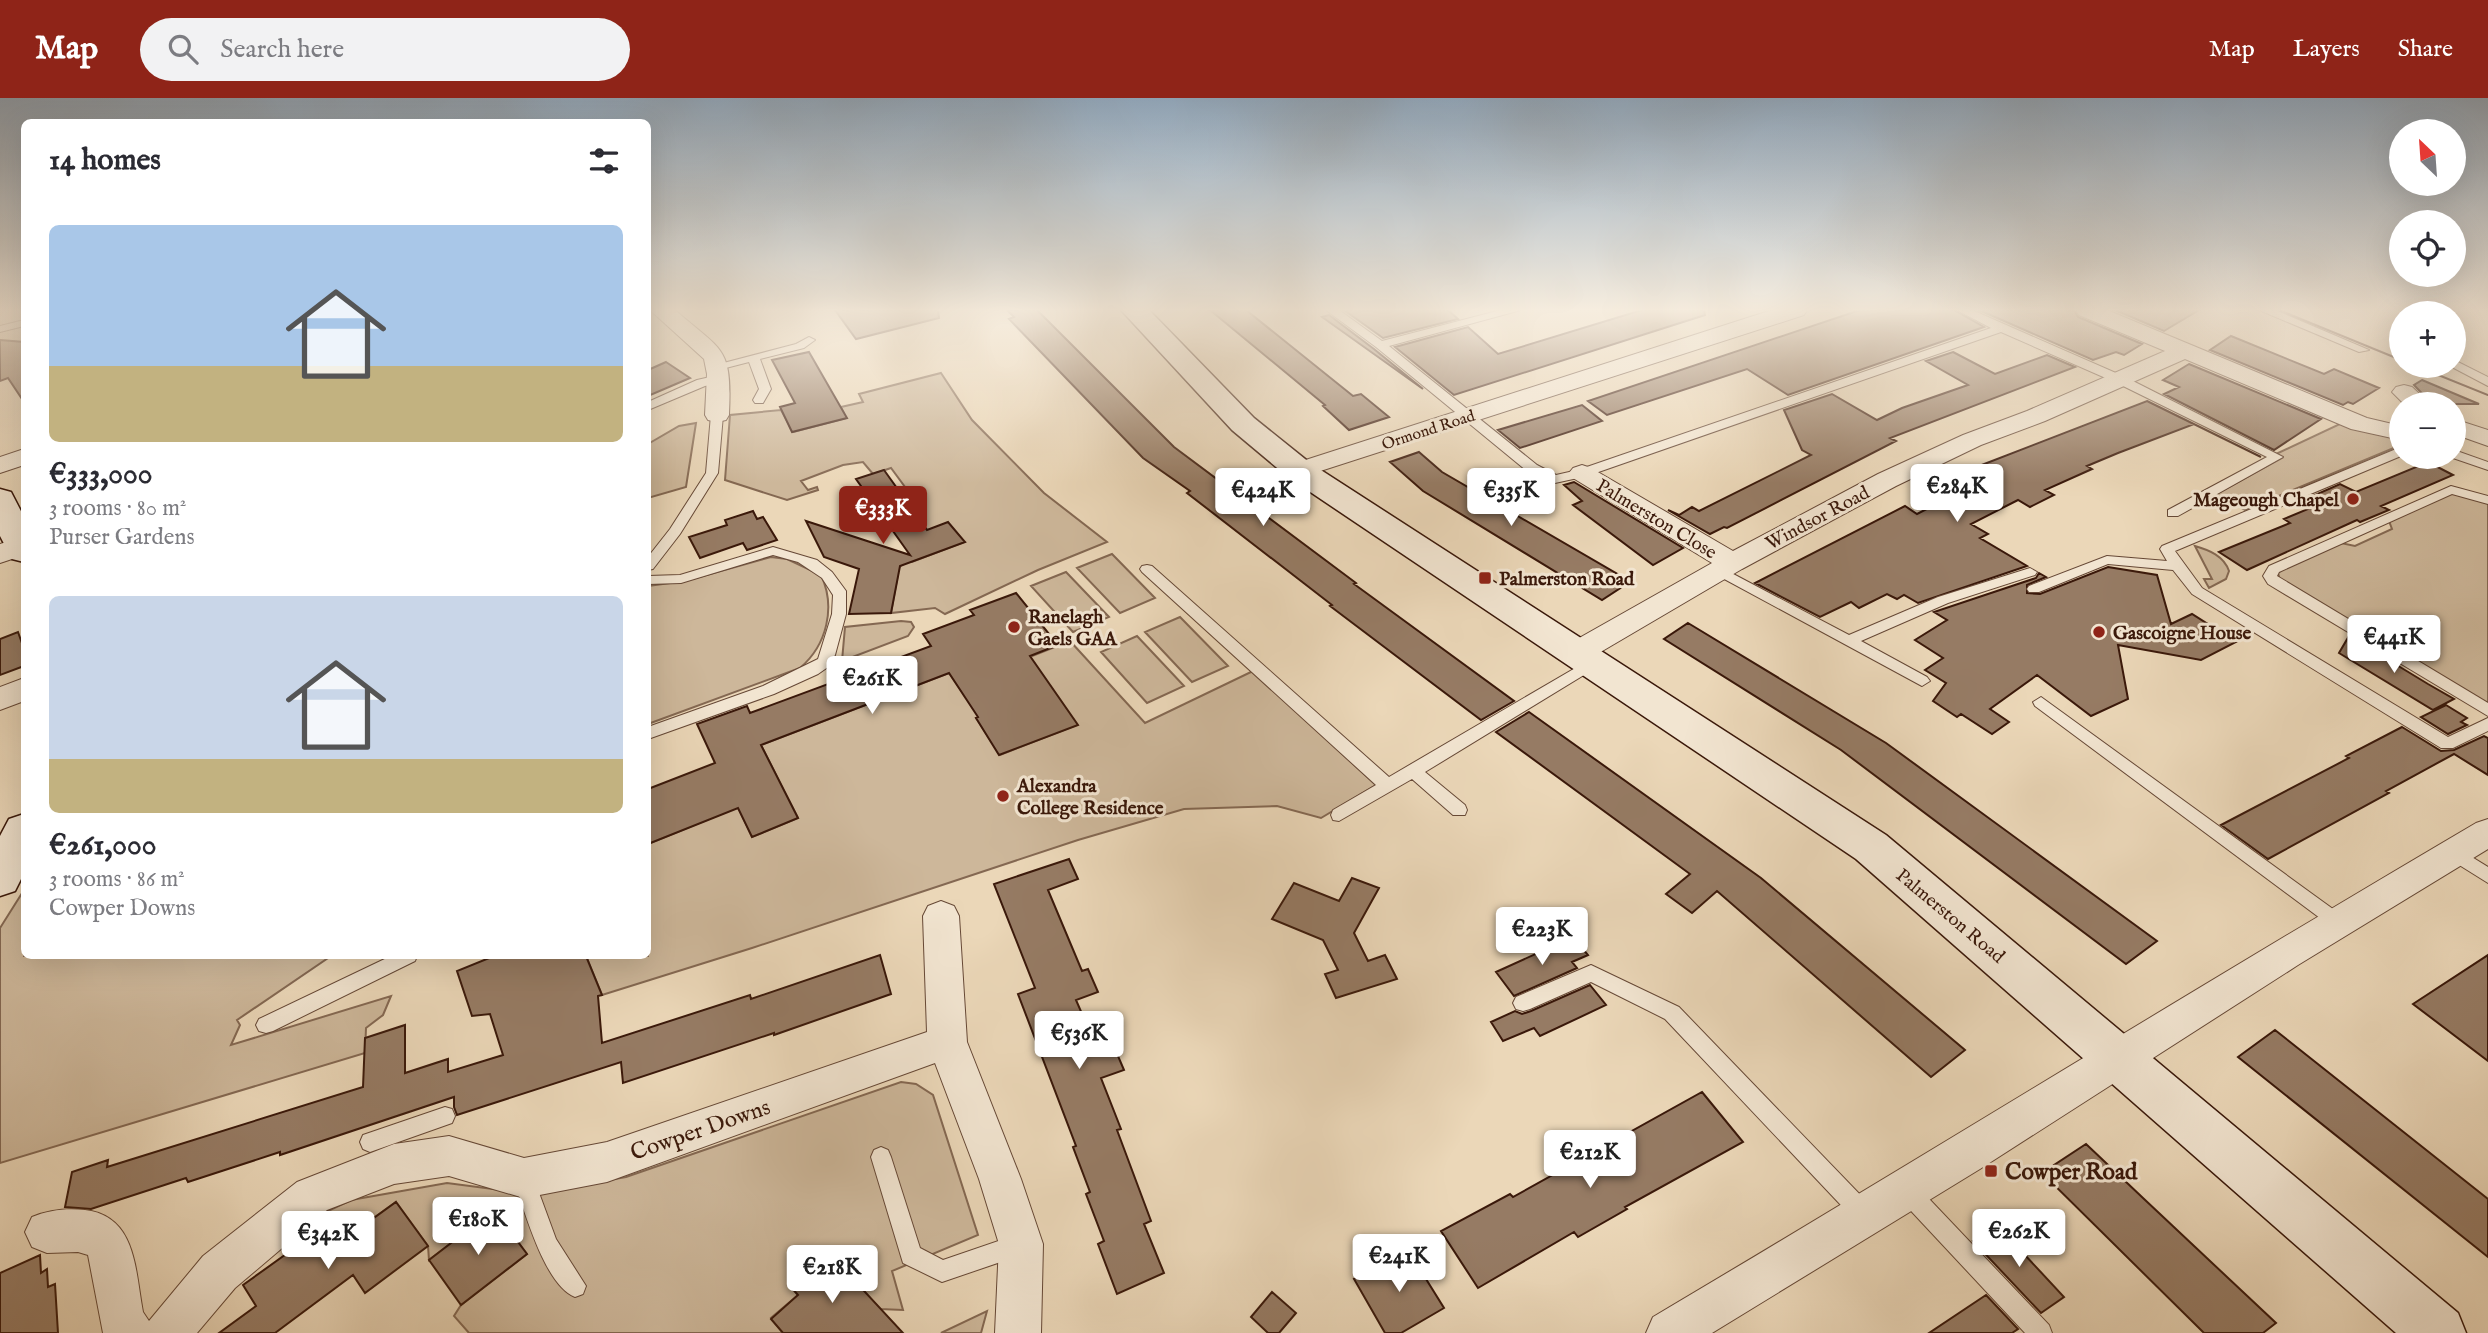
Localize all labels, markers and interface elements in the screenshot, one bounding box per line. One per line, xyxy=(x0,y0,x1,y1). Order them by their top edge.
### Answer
search box xyxy=(140,18,630,81)
text: Map xyxy=(35,28,98,70)
icon: search xyxy=(164,30,202,68)
text: Search here xyxy=(220,33,344,66)
text: Map xyxy=(2209,34,2255,65)
text: Layers xyxy=(2293,34,2360,65)
text: Share xyxy=(2398,34,2453,65)
north arrow xyxy=(2389,119,2466,196)
map controls xyxy=(2389,119,2466,469)
text: 14 homes xyxy=(49,142,161,180)
icon: filters xyxy=(585,142,623,180)
button: locate xyxy=(2389,210,2466,287)
icon: home xyxy=(273,271,399,397)
button: + xyxy=(2389,301,2466,378)
button: − xyxy=(2389,392,2466,469)
street label: Ormond Road xyxy=(1380,406,1478,455)
text: €333,000 xyxy=(49,456,152,494)
pin: €284K xyxy=(1908,464,2006,524)
pin: €424K xyxy=(1214,468,1312,528)
pin: €335K xyxy=(1462,468,1560,528)
text: €284K xyxy=(1926,472,1988,501)
street label: Palmerston Close xyxy=(1591,474,1721,565)
text: €424K xyxy=(1231,476,1295,505)
text: €335K xyxy=(1483,476,1539,505)
street label: Windsor Road xyxy=(1762,481,1875,556)
pin: €333K xyxy=(834,486,932,546)
place label: Mageough Chapel xyxy=(2193,489,2340,513)
marker: Mageough Chapel xyxy=(2345,491,2361,507)
text: 3 rooms · 80 m² xyxy=(49,494,186,523)
text: €333K xyxy=(855,494,911,523)
text: Purser Gardens xyxy=(49,523,195,552)
place label: Palmerston Road xyxy=(1499,568,1635,592)
marker: Palmerston Road xyxy=(1477,570,1493,586)
place label: Ranelagh Gaels GAA xyxy=(1028,606,1118,652)
pin: €441K xyxy=(2345,616,2443,675)
marker: Ranelagh Gaels GAA xyxy=(1006,619,1022,635)
place label: Gascoigne House xyxy=(2113,622,2251,646)
text: €441K xyxy=(2363,623,2425,652)
marker: Gascoigne House xyxy=(2091,624,2107,640)
icon: home xyxy=(273,642,399,768)
pin: €261K xyxy=(823,656,921,716)
text: €261K xyxy=(842,664,902,693)
place label: Alexandra College Residence xyxy=(1016,775,1164,821)
marker: Alexandra College Residence xyxy=(995,788,1011,804)
text: €261,000 xyxy=(49,827,157,865)
street label: Palmerston Road xyxy=(1890,864,2010,970)
text: 3 rooms · 86 m² xyxy=(49,865,185,894)
text: Cowper Downs xyxy=(49,894,195,923)
pin: €223K xyxy=(1493,908,1591,967)
text: €223K xyxy=(1512,915,1572,944)
pin: €536K xyxy=(1030,1012,1128,1071)
text: €536K xyxy=(1051,1019,1107,1048)
street label: Cowper Downs xyxy=(627,1093,774,1168)
pin: €212K xyxy=(1541,1130,1639,1190)
text: €212K xyxy=(1560,1138,1620,1167)
place label: Cowper Road xyxy=(2005,1158,2138,1187)
marker: Cowper Road xyxy=(1983,1163,1999,1179)
pin: €180K xyxy=(429,1198,527,1257)
text: €180K xyxy=(449,1205,508,1234)
pin: €262K xyxy=(1970,1210,2068,1269)
pin: €342K xyxy=(279,1212,377,1271)
text: €262K xyxy=(1988,1217,2050,1246)
text: €342K xyxy=(298,1219,358,1248)
pin: €241K xyxy=(1350,1234,1448,1294)
text: €241K xyxy=(1369,1242,1429,1271)
pin: €218K xyxy=(783,1246,881,1305)
text: €218K xyxy=(803,1253,861,1282)

